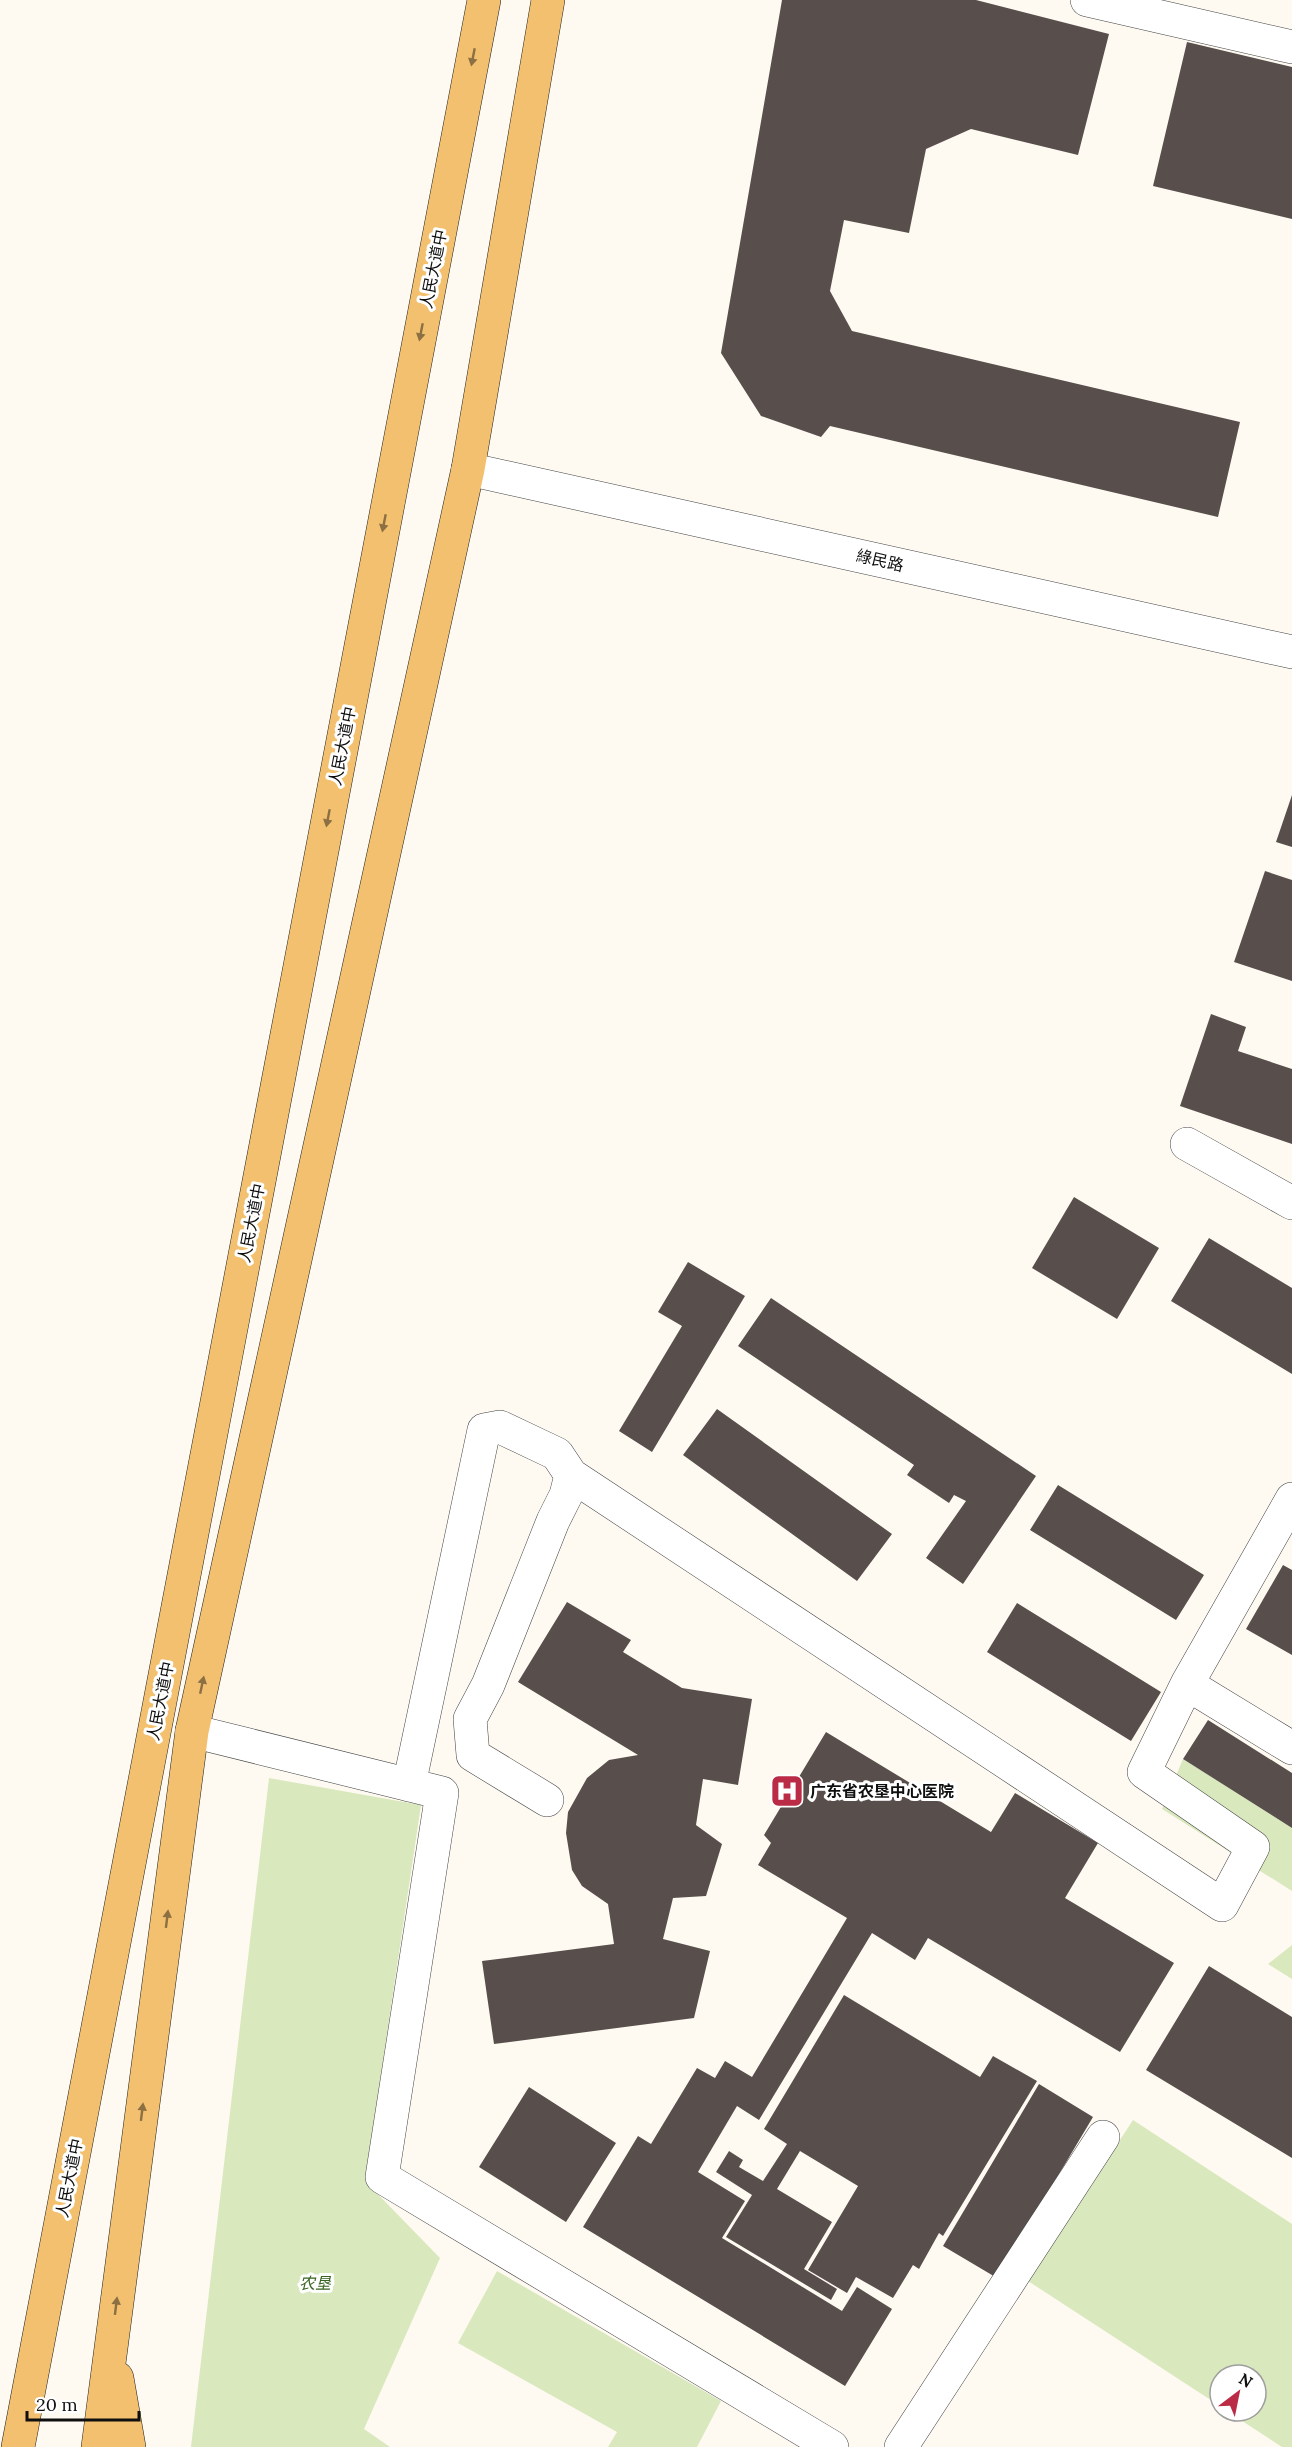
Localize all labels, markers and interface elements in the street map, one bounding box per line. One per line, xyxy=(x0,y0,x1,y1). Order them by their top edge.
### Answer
one-way arrow xyxy=(468,48,477,67)
street label: 人民大道中 xyxy=(416,228,450,310)
one-way arrow xyxy=(416,322,425,341)
one-way arrow xyxy=(379,514,388,533)
street label: 綠民路 xyxy=(854,545,906,575)
street label: 人民大道中 xyxy=(325,705,359,787)
one-way arrow xyxy=(323,808,332,827)
street label: 人民大道中 xyxy=(234,1182,268,1264)
street label: 人民大道中 xyxy=(143,1660,177,1742)
one-way arrow xyxy=(197,1675,207,1694)
hospital icon: 广东省农垦中心医院 xyxy=(769,1773,805,1809)
place label: 广东省农垦中心医院 xyxy=(810,1781,954,1801)
one-way arrow xyxy=(162,1909,172,1928)
one-way arrow xyxy=(137,2103,146,2122)
street label: 人民大道中 xyxy=(52,2137,86,2219)
park label: 农垦 xyxy=(299,2273,332,2293)
one-way arrow xyxy=(112,2296,121,2315)
north arrow xyxy=(1208,2363,1268,2423)
text: N xyxy=(1235,2369,1256,2392)
scale bar xyxy=(27,2384,140,2422)
text: 20 m xyxy=(36,2393,78,2416)

